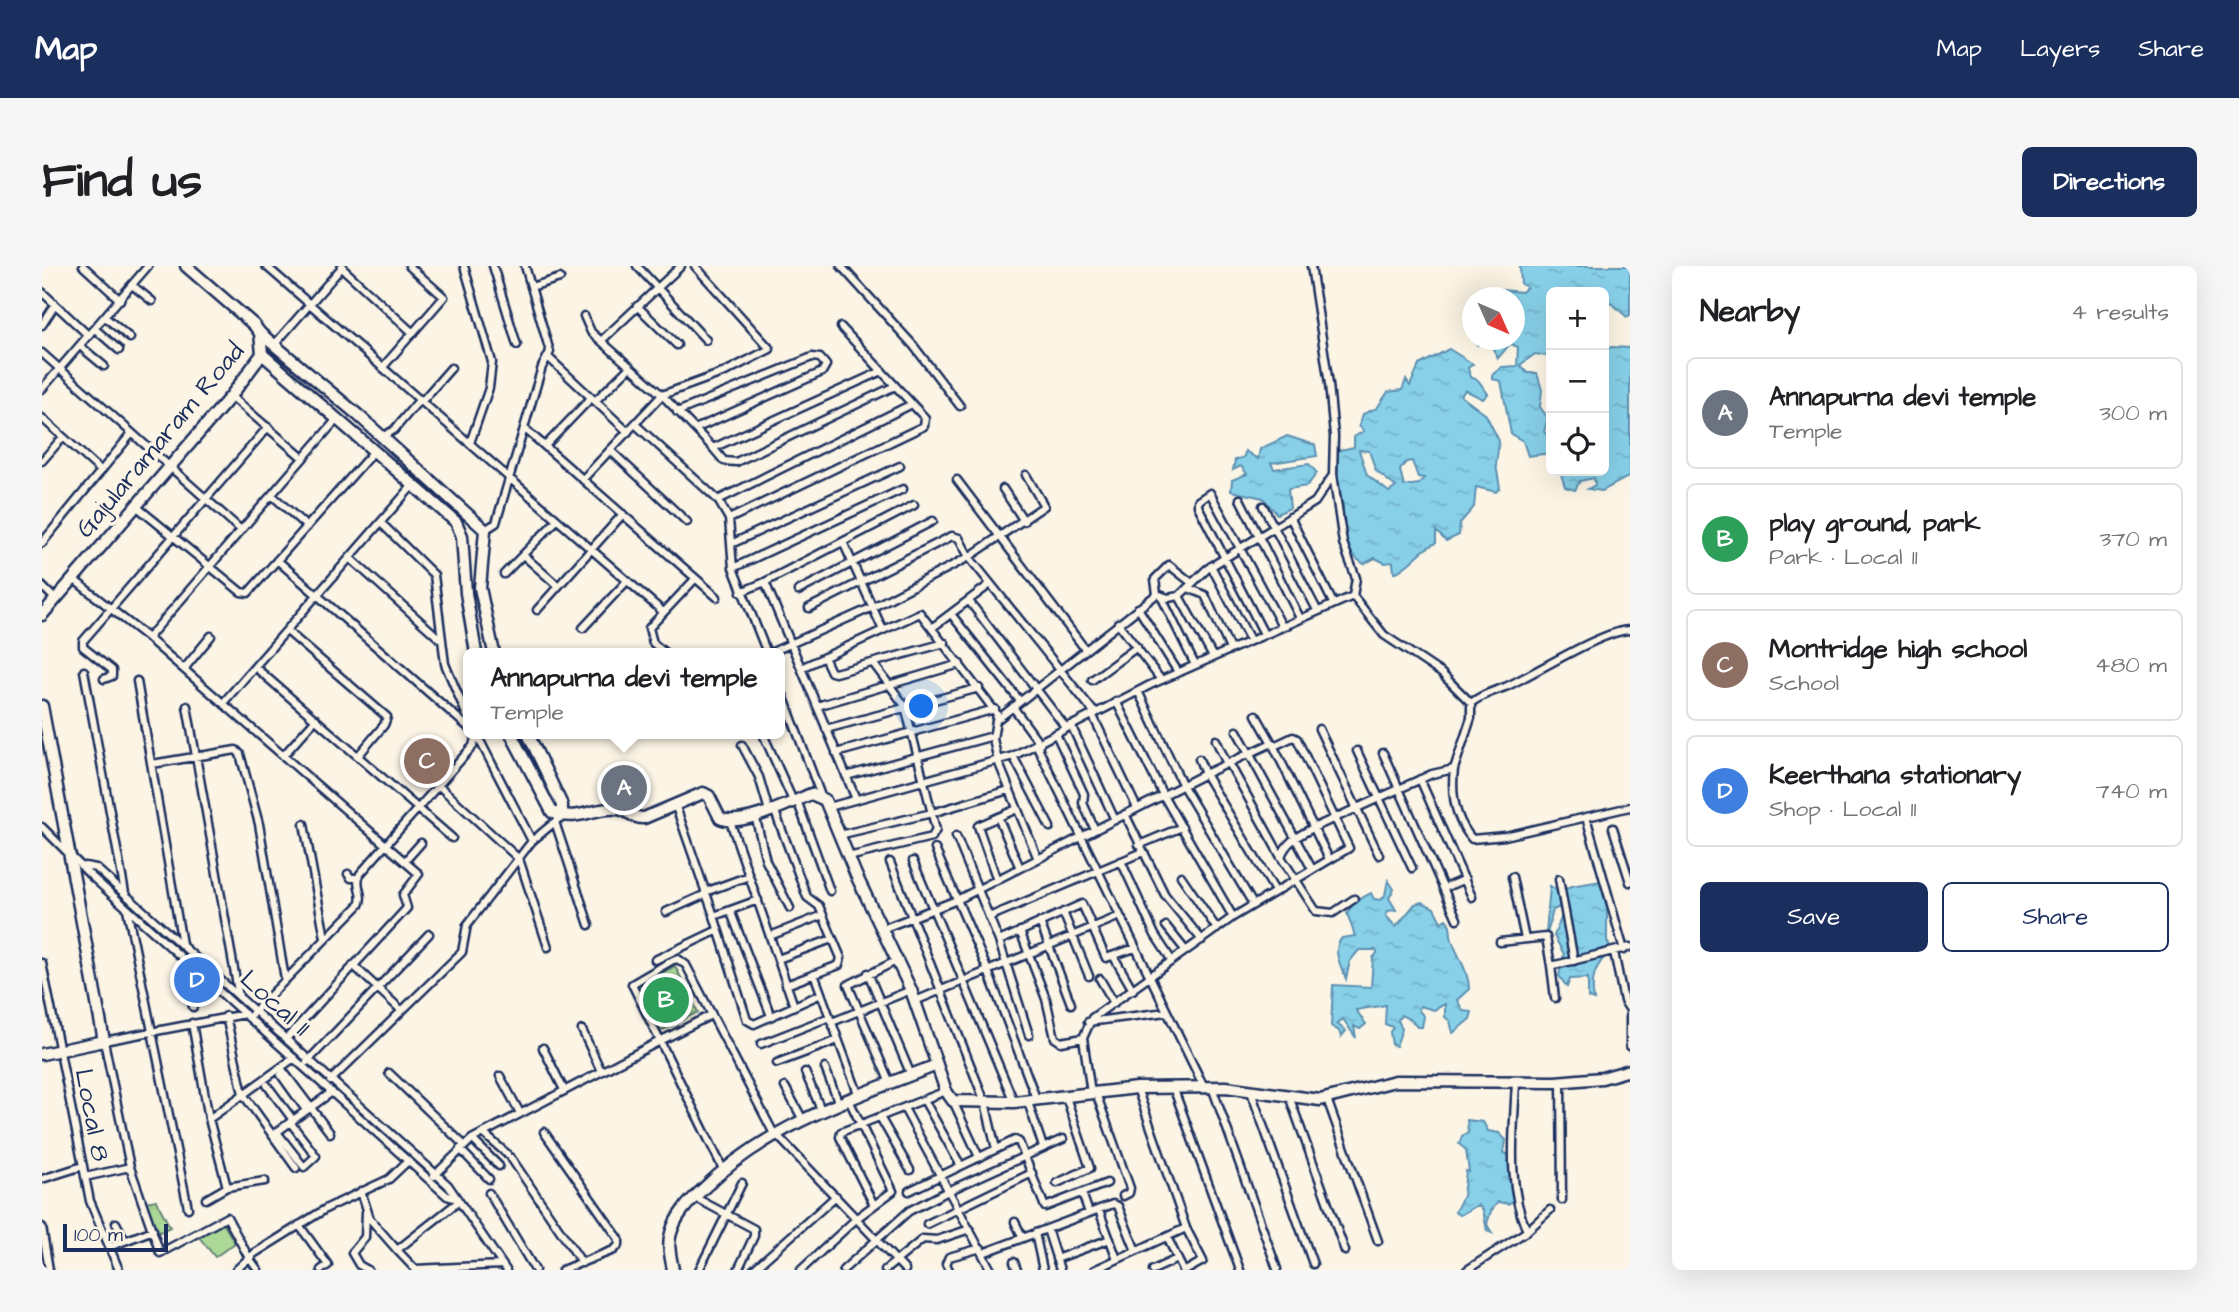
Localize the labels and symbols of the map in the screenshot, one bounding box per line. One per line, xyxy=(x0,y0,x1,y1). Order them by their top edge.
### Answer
north arrow xyxy=(1462,287,1525,350)
street label: Gajularamaram Road xyxy=(67,334,253,546)
your location xyxy=(904,689,938,723)
pin: C xyxy=(404,735,450,787)
pin: A xyxy=(601,762,647,814)
pin: D xyxy=(174,954,220,1006)
street label: Local 11 xyxy=(232,962,318,1044)
pin: B xyxy=(643,974,689,1026)
street label: Local 8 xyxy=(65,1066,119,1165)
scale bar xyxy=(63,1221,168,1253)

